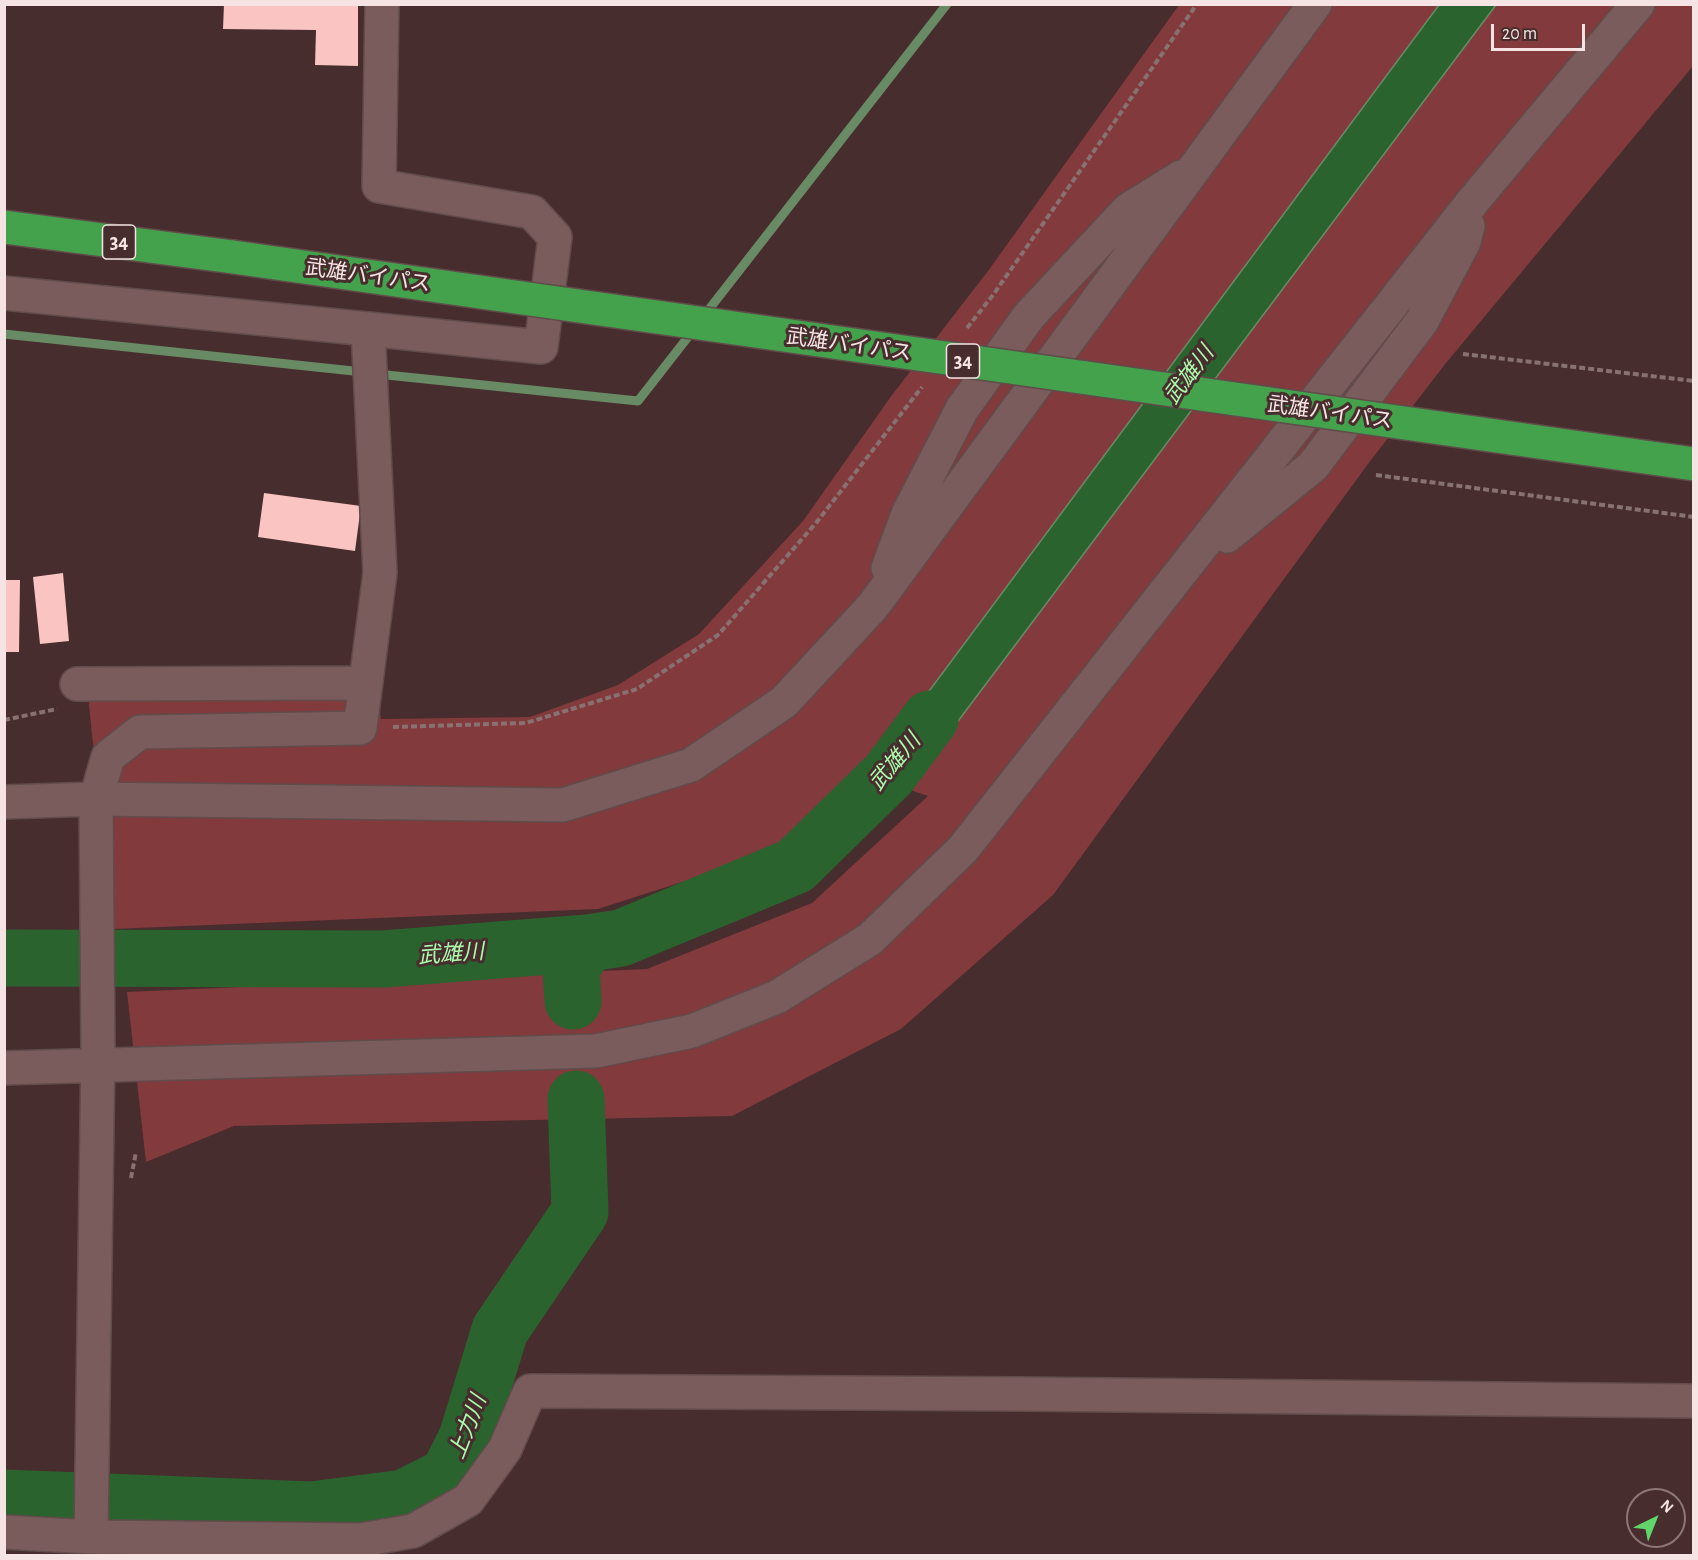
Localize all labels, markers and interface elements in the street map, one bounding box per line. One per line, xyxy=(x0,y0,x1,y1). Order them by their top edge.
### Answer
scale bar xyxy=(1494,12,1588,50)
text: 20 m xyxy=(1502,25,1537,43)
road number: 34 xyxy=(102,225,136,259)
street label: 武雄バイパス xyxy=(304,255,432,297)
street label: 武雄バイパス xyxy=(785,324,913,366)
water label: 武雄川 xyxy=(1159,341,1219,409)
road number: 34 xyxy=(946,344,980,378)
street label: 武雄バイパス xyxy=(1266,392,1394,434)
water label: 武雄川 xyxy=(864,728,926,796)
water label: 武雄川 xyxy=(417,939,485,969)
water label: 上力川 xyxy=(444,1391,492,1463)
north arrow xyxy=(1626,1488,1686,1548)
text: N xyxy=(1657,1497,1676,1516)

